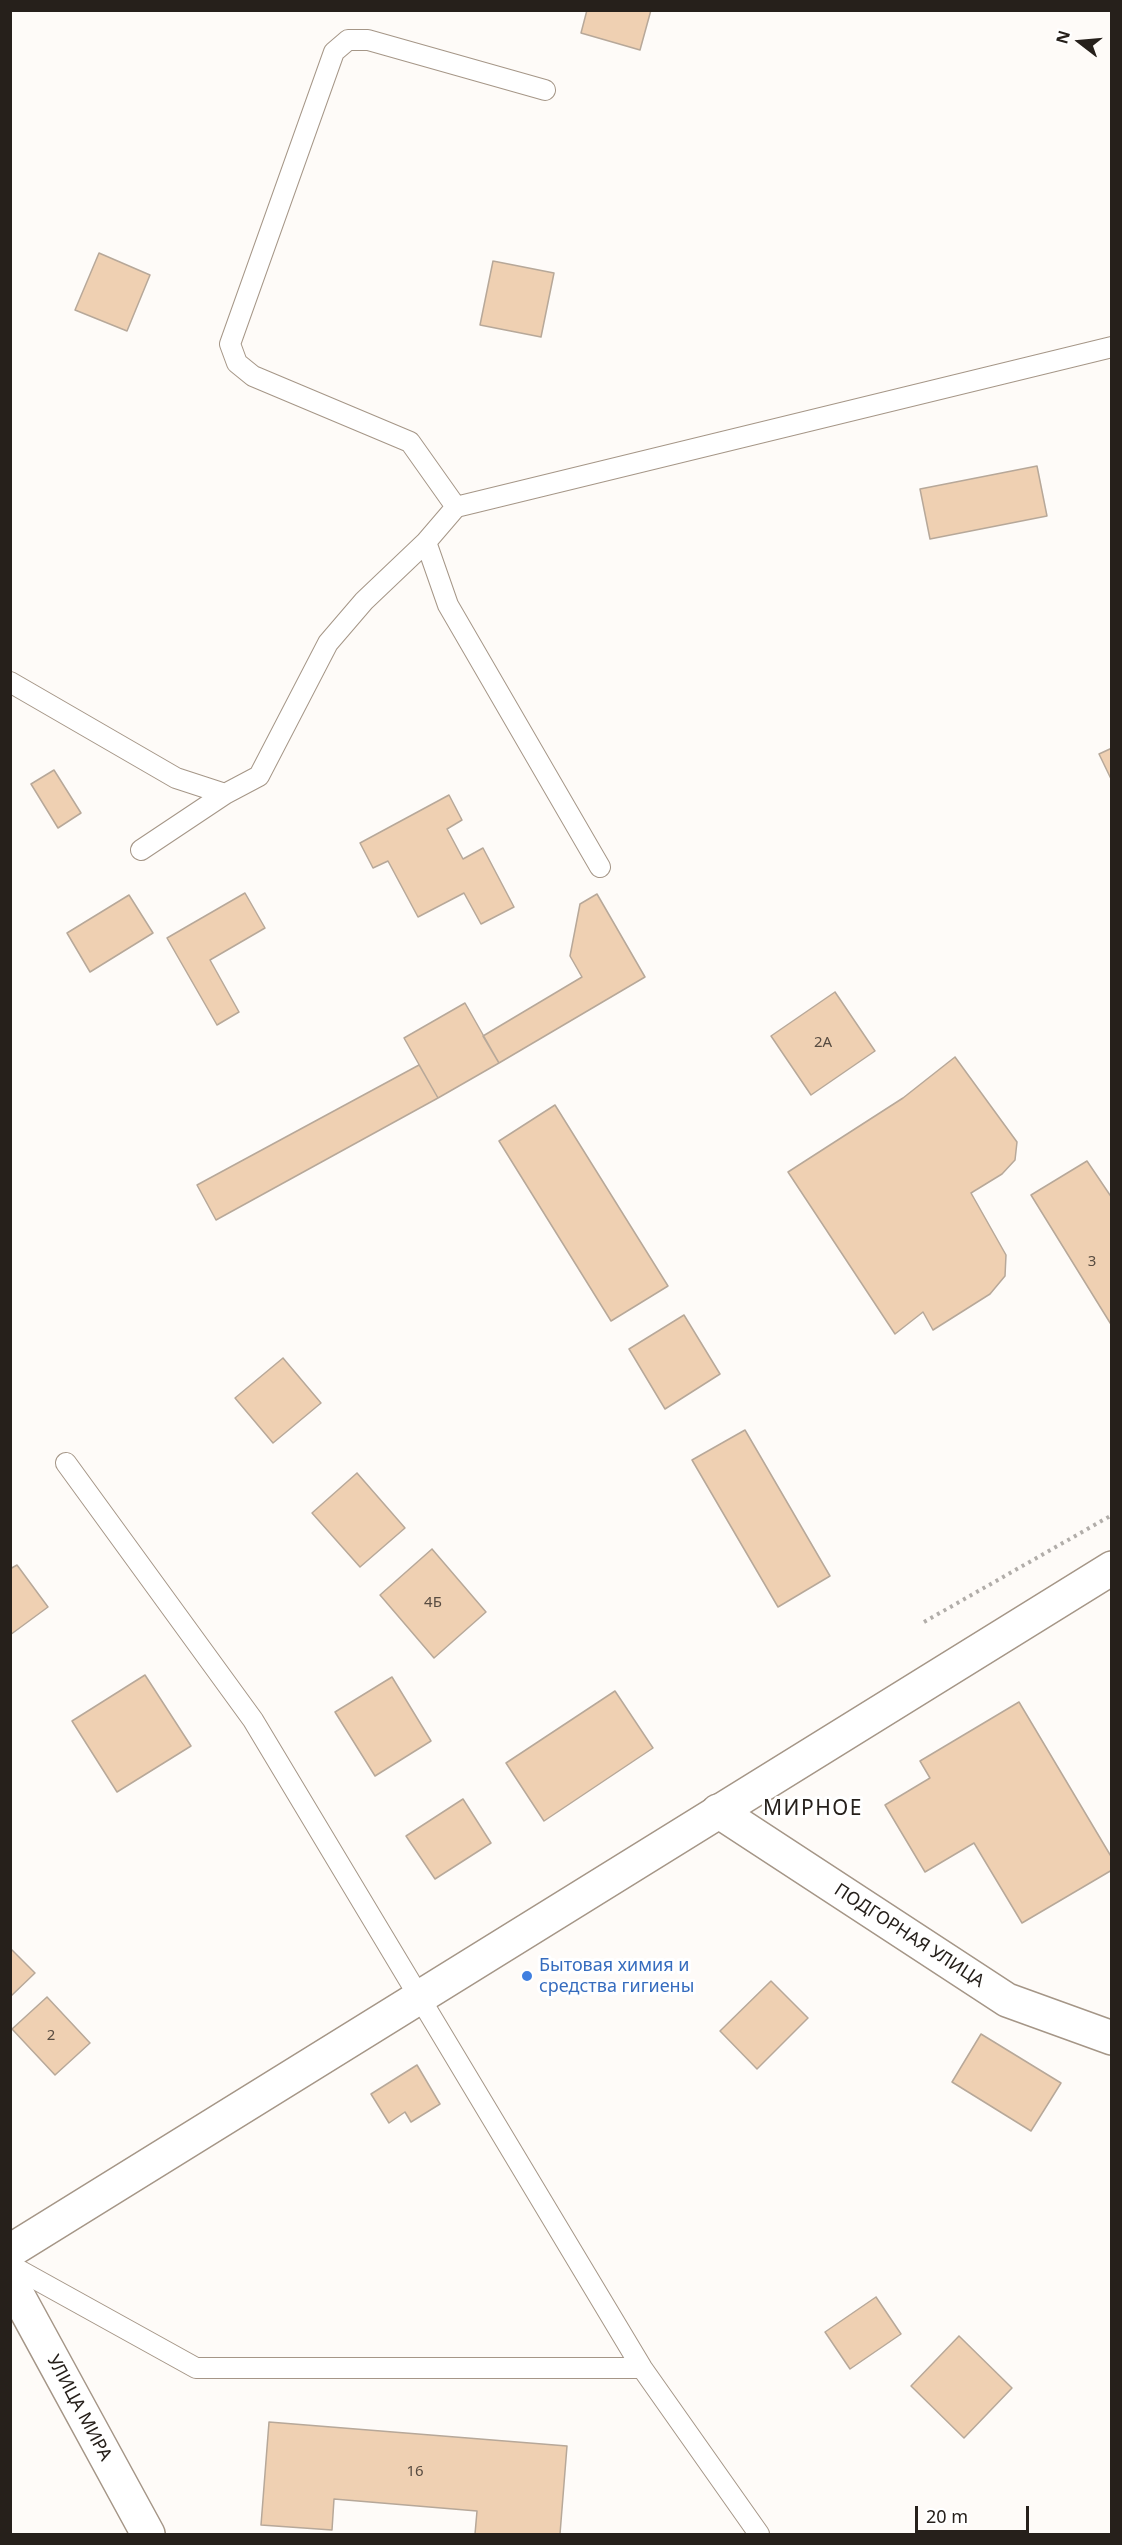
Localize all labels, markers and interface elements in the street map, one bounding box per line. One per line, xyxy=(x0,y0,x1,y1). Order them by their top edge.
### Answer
north arrow xyxy=(1050,12,1110,72)
text: N xyxy=(1050,28,1075,46)
house number: 2А xyxy=(814,1034,832,1052)
house number: 3 xyxy=(1088,1253,1096,1271)
house number: 4Б xyxy=(424,1594,442,1612)
district label: МИРНОЕ xyxy=(763,1796,863,1822)
street label: ПОДГОРНАЯ УЛИЦА xyxy=(830,1879,988,1993)
place label: Бытовая химия и средства гигиены xyxy=(539,1955,694,1998)
marker: Бытовая химия и средства гигиены xyxy=(520,1969,534,1983)
house number: 2 xyxy=(47,2027,55,2045)
street label: УЛИЦА МИРА xyxy=(42,2351,116,2465)
house number: 16 xyxy=(406,2463,424,2481)
scale bar xyxy=(918,2494,1032,2532)
text: 20 m xyxy=(926,2504,968,2528)

